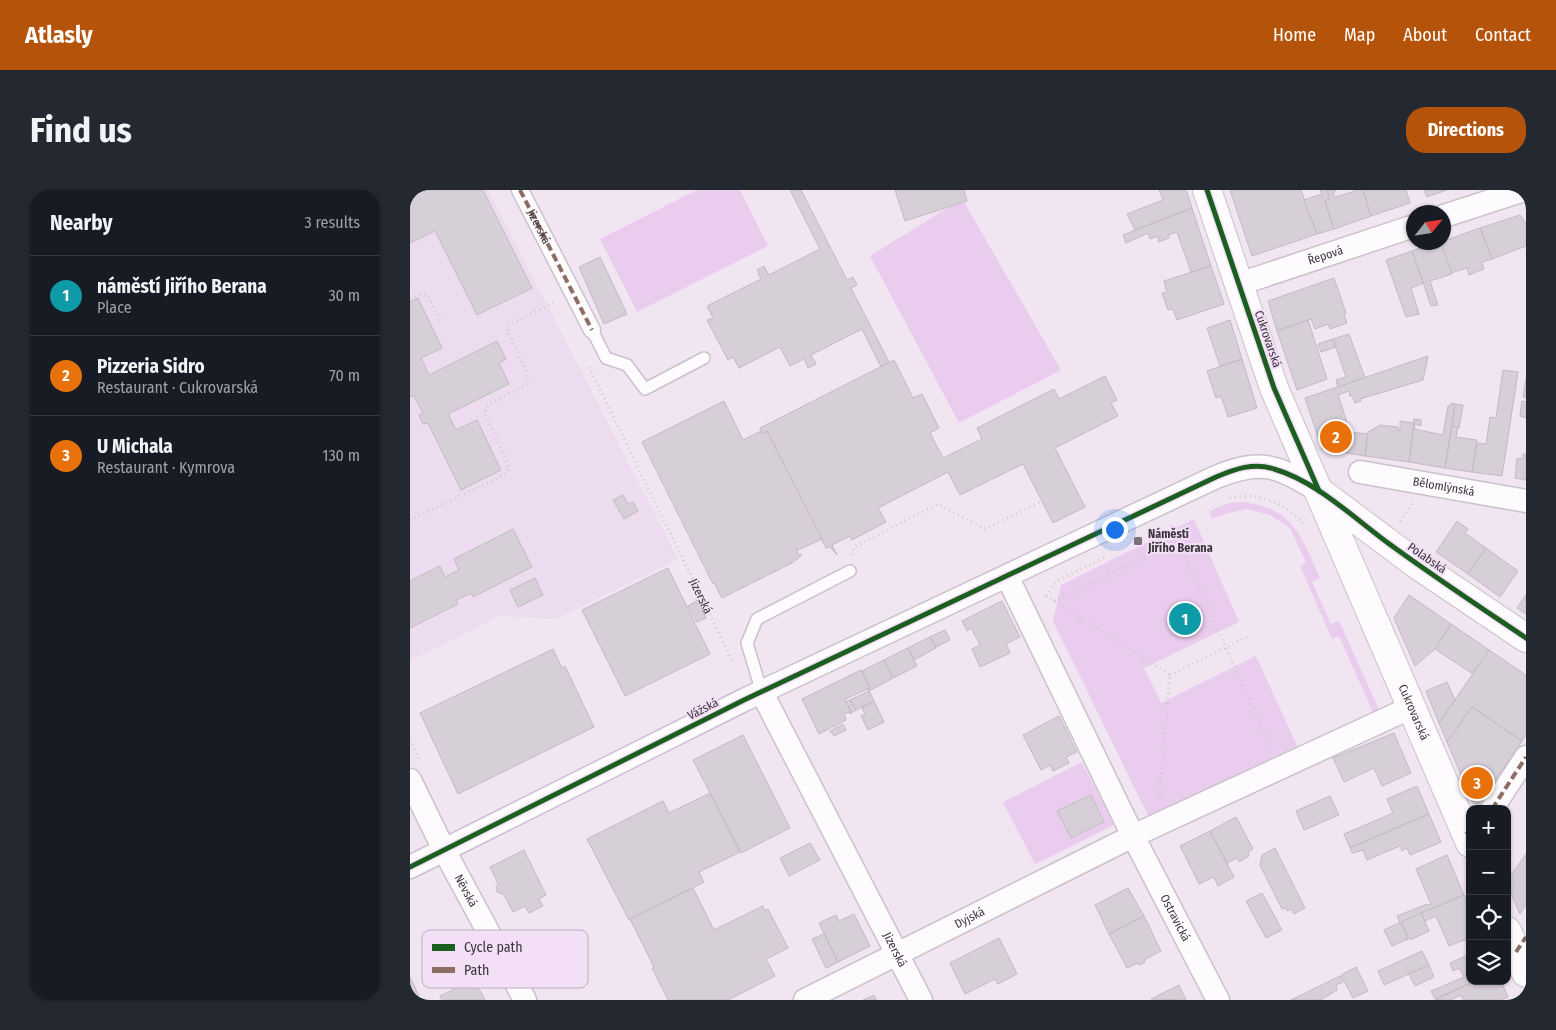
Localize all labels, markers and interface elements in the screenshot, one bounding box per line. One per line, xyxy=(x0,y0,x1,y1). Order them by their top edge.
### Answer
text: Atlasly xyxy=(25,21,93,49)
text: Home xyxy=(1273,24,1316,46)
text: Map xyxy=(1344,24,1375,46)
text: About xyxy=(1403,24,1447,46)
text: Contact xyxy=(1475,24,1531,46)
button: Directions xyxy=(1406,107,1526,153)
text: Find us xyxy=(30,109,132,151)
north arrow xyxy=(1406,205,1451,250)
street label: Jizerská xyxy=(524,207,554,246)
text: Nearby xyxy=(50,210,112,236)
text: 3 results xyxy=(304,213,360,232)
street label: Řepová xyxy=(1306,243,1345,268)
text: náměstí Jiřího Berana xyxy=(97,275,267,298)
text: 1 xyxy=(63,286,69,305)
text: 30 m xyxy=(328,286,360,305)
text: Place xyxy=(97,298,132,317)
street label: Cukrovarská xyxy=(1252,309,1284,369)
text: Pizzeria Sidro xyxy=(97,355,205,378)
text: 2 xyxy=(62,366,70,385)
text: 70 m xyxy=(329,366,360,385)
text: Restaurant · Cukrovarská xyxy=(97,378,258,397)
pin: 2 xyxy=(1320,418,1352,456)
text: U Michala xyxy=(97,435,173,458)
text: 3 xyxy=(62,446,70,465)
text: 130 m xyxy=(322,446,360,465)
text: Restaurant · Kymrova xyxy=(97,458,235,477)
street label: Bělomlýnská xyxy=(1412,474,1476,499)
your location xyxy=(1102,517,1128,543)
place label: Náměstí Jiřího Berana xyxy=(1147,527,1213,555)
marker: Náměstí Jiřího Berana xyxy=(1132,535,1144,547)
street label: Polabská xyxy=(1405,540,1449,576)
street label: Jizerská xyxy=(686,576,715,616)
pin: 1 xyxy=(1169,600,1201,638)
street label: Cukrovarská xyxy=(1395,682,1432,742)
street label: Vážská xyxy=(685,695,721,723)
pin: 3 xyxy=(1461,764,1493,802)
map controls xyxy=(1466,805,1511,985)
button: + xyxy=(1466,805,1511,850)
button: − xyxy=(1466,850,1511,895)
street label: Něvská xyxy=(451,872,480,909)
street label: Ostravická xyxy=(1157,892,1193,944)
button: locate xyxy=(1466,895,1511,940)
street label: Dyjská xyxy=(952,904,987,931)
legend xyxy=(422,930,588,988)
street label: Jizerská xyxy=(880,930,910,970)
text: Cycle path xyxy=(464,939,523,956)
button: layers xyxy=(1466,940,1511,985)
text: Path xyxy=(464,962,489,979)

